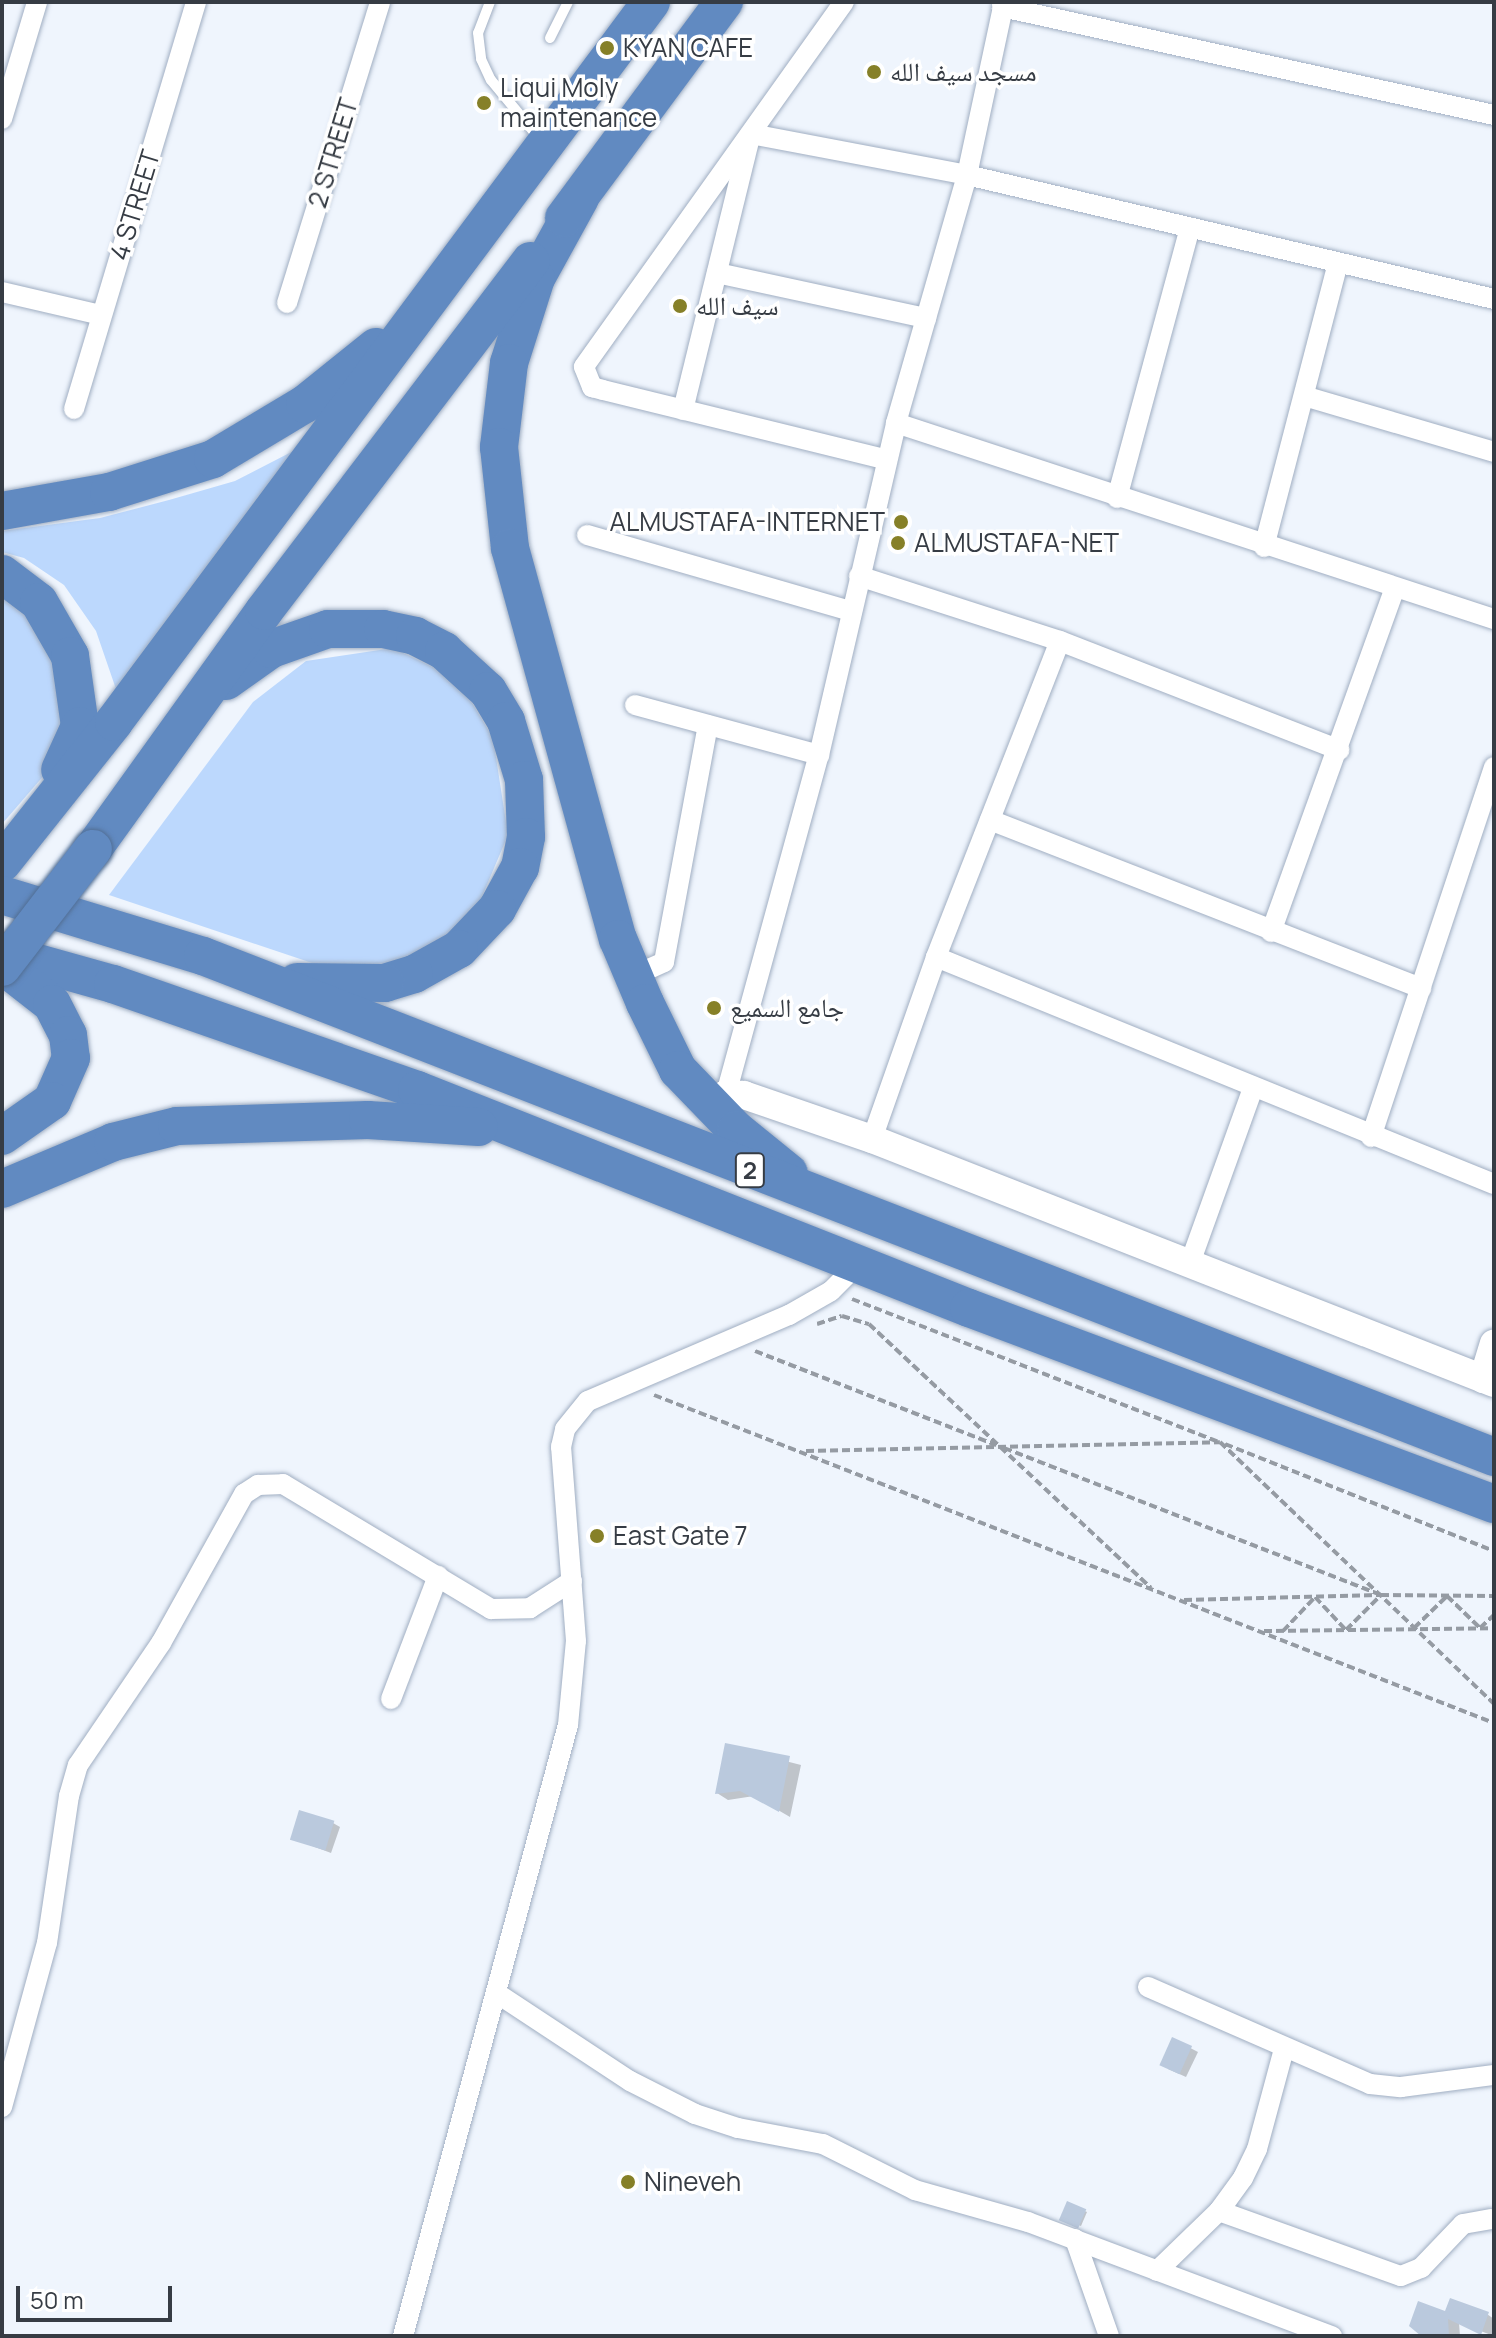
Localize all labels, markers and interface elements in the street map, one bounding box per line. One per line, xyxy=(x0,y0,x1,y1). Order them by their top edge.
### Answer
place label: KYAN CAFE xyxy=(623,32,753,64)
marker: KYAN CAFE xyxy=(598,39,616,57)
place label: مسجد سيف الله xyxy=(890,56,1037,88)
marker: مسجد سيف الله xyxy=(865,63,883,81)
place label: Liqui Moly maintenance xyxy=(500,72,657,134)
street label: 2 STREET xyxy=(302,94,364,212)
marker: Liqui Moly maintenance xyxy=(475,94,493,112)
street label: 4 STREET xyxy=(103,146,167,264)
place label: سيف الله xyxy=(696,290,779,322)
marker: سيف الله xyxy=(671,297,689,315)
place label: ALMUSTAFA-INTERNET xyxy=(610,506,885,538)
marker: ALMUSTAFA-INTERNET xyxy=(892,513,910,531)
place label: ALMUSTAFA-NET xyxy=(914,527,1119,559)
marker: ALMUSTAFA-NET xyxy=(889,534,907,552)
place label: جامع السميع xyxy=(730,992,844,1024)
marker: جامع السميع xyxy=(705,999,723,1017)
road number: 2 xyxy=(734,1150,766,1190)
place label: East Gate 7 xyxy=(613,1520,748,1552)
marker: East Gate 7 xyxy=(588,1527,606,1545)
place label: Nineveh xyxy=(644,2166,741,2198)
marker: Nineveh xyxy=(619,2173,637,2191)
scale bar xyxy=(20,2270,176,2320)
text: 50 m xyxy=(30,2283,84,2316)

